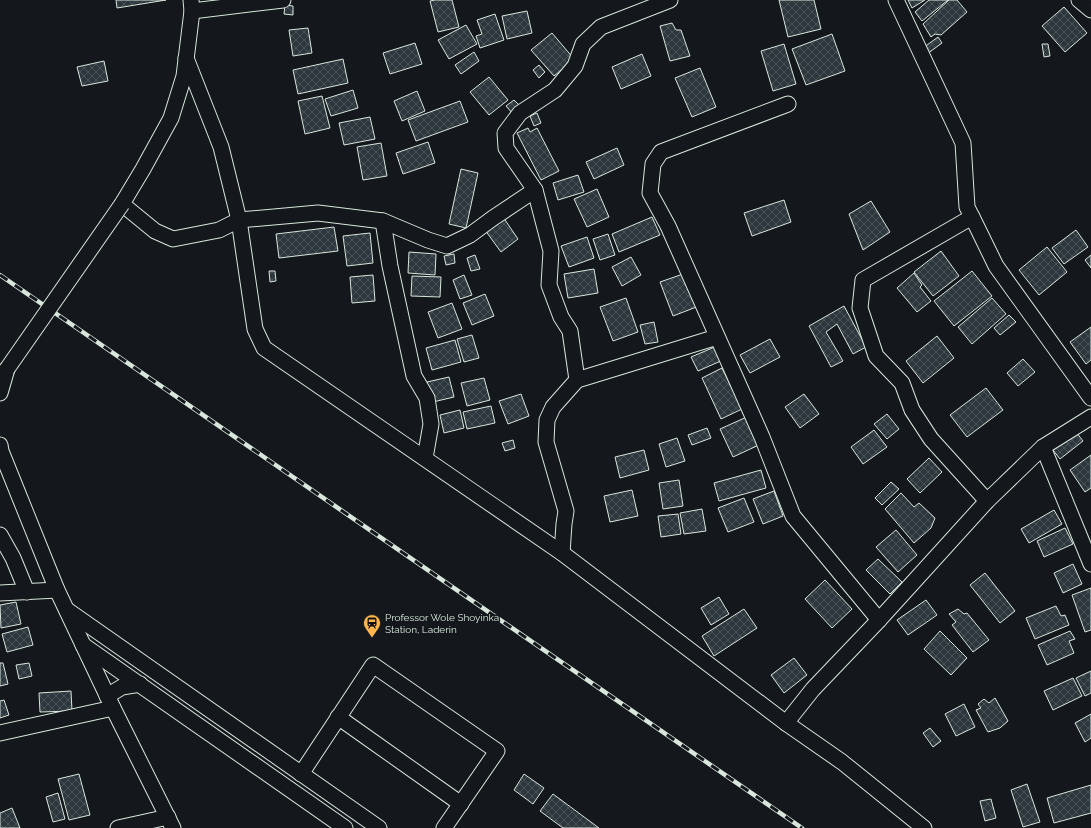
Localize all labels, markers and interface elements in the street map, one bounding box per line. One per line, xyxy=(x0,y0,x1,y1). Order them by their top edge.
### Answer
place label: Professor Wole Shoyinka Station, Laderin xyxy=(385,612,499,635)
station icon: Professor Wole Shoyinka Station, Laderin xyxy=(362,613,382,638)

